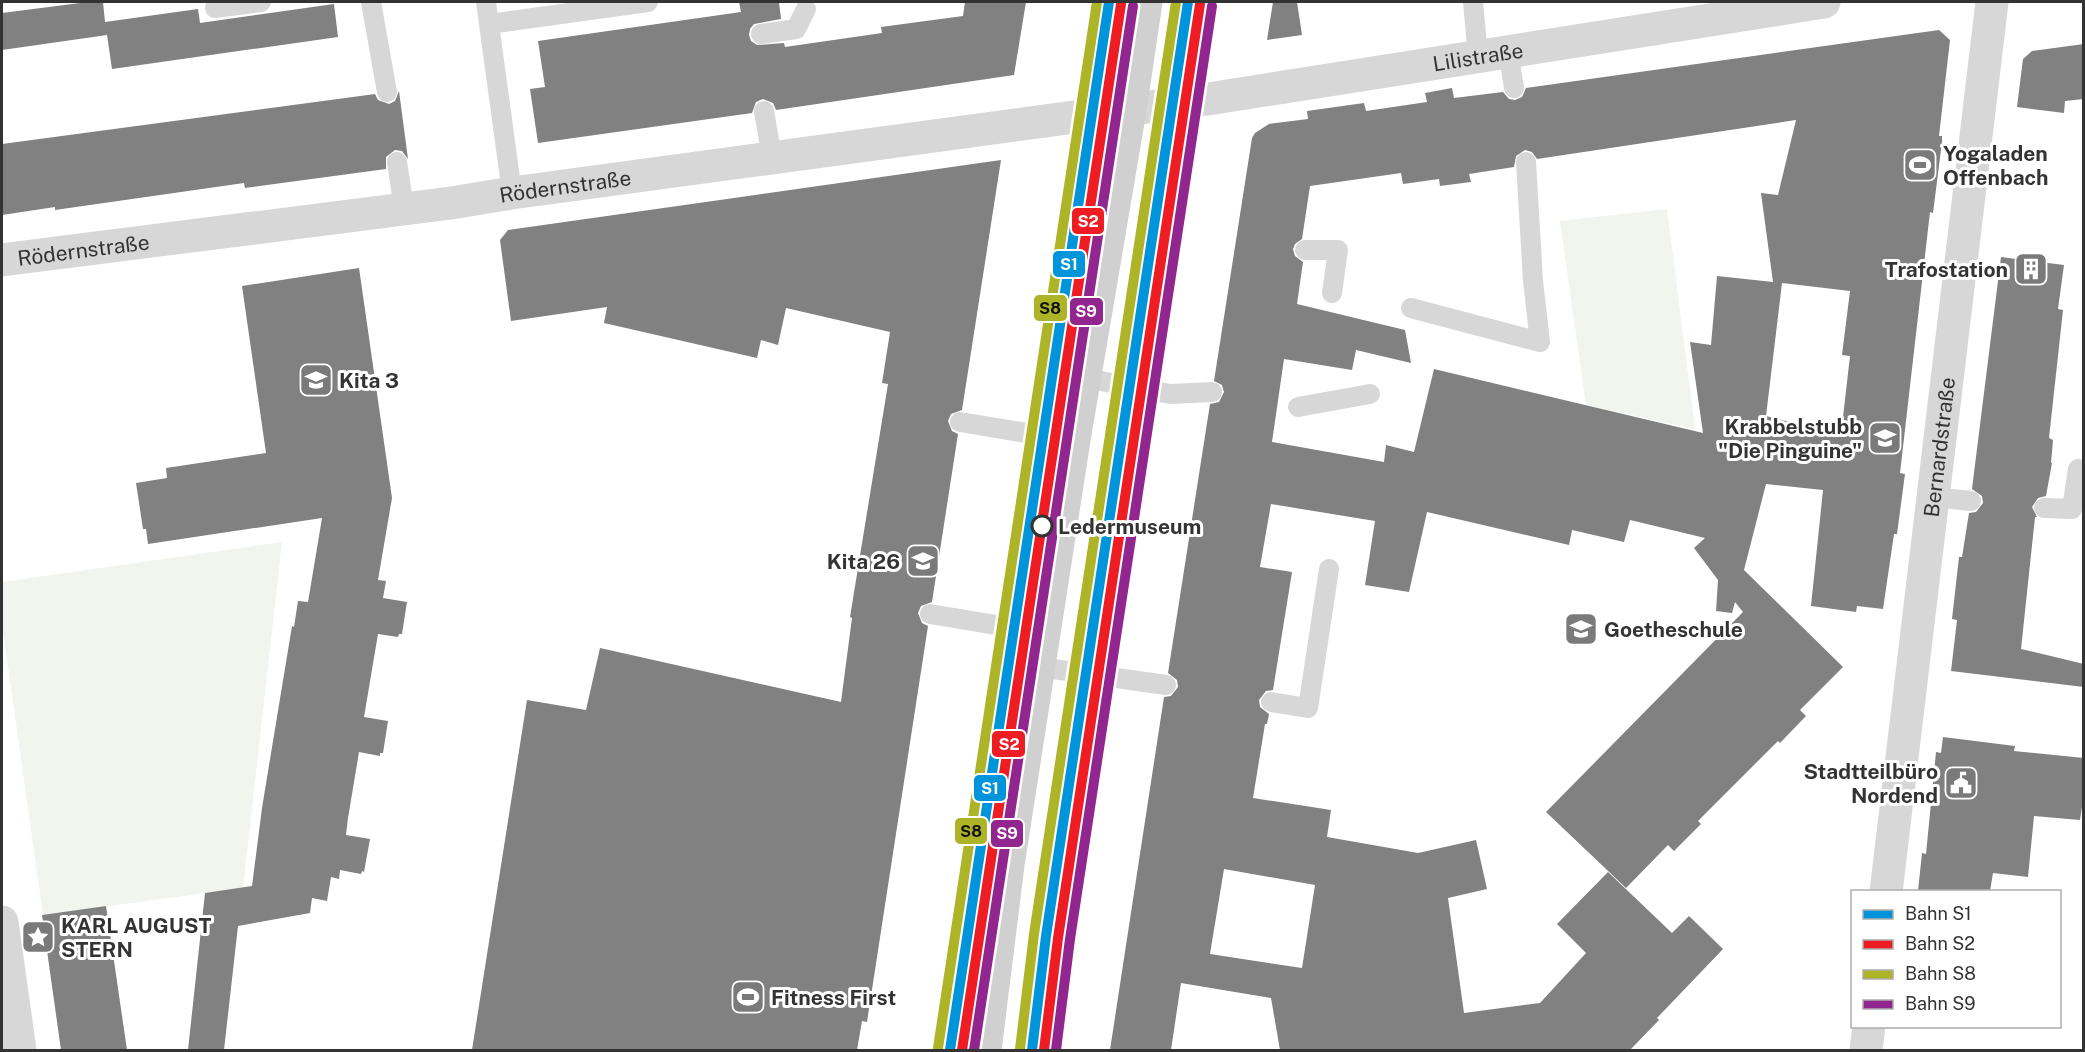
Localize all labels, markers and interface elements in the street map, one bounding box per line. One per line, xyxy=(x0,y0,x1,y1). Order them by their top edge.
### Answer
street label: Lilistraße xyxy=(1431,37,1525,76)
place label: Yogaladen Offenbach xyxy=(1943,141,2048,190)
sports icon: Yogaladen Offenbach xyxy=(1902,147,1938,183)
street label: Rödernstraße xyxy=(497,165,633,207)
line badge: S2 xyxy=(1071,207,1105,235)
text: S2 xyxy=(1077,212,1099,231)
street label: Rödernstraße xyxy=(16,229,151,270)
line badge: S1 xyxy=(1052,250,1086,278)
building icon: Trafostation xyxy=(2013,251,2049,287)
text: S1 xyxy=(1060,255,1078,274)
place label: Trafostation xyxy=(1885,257,2008,282)
line badge: S8 xyxy=(1033,294,1068,322)
line badge: S9 xyxy=(1069,297,1104,326)
text: S8 xyxy=(1039,299,1061,318)
text: S9 xyxy=(1075,302,1097,321)
school or university icon: Kita 3 xyxy=(298,362,334,398)
place label: Kita 3 xyxy=(339,368,399,393)
street label: Bernardstraße xyxy=(1918,376,1960,519)
place label: Krabbelstubb "Die Pinguine" xyxy=(1718,414,1862,463)
school or university icon: Krabbelstubb "Die Pinguine" xyxy=(1867,420,1903,456)
place label: Ledermuseum xyxy=(1058,514,1201,539)
marker: Ledermuseum xyxy=(1031,515,1053,537)
school or university icon: Kita 26 xyxy=(905,543,941,579)
place label: Kita 26 xyxy=(827,549,900,574)
school or university icon: Goetheschule xyxy=(1563,611,1599,647)
place label: Goetheschule xyxy=(1604,617,1743,642)
line badge: S2 xyxy=(991,730,1026,758)
text: S2 xyxy=(998,735,1020,754)
place label: Stadtteilbüro Nordend xyxy=(1803,759,1938,808)
public building icon: Stadtteilbüro Nordend xyxy=(1943,765,1979,801)
line badge: S1 xyxy=(973,774,1007,802)
text: S1 xyxy=(981,779,999,798)
line badge: S8 xyxy=(954,817,988,845)
line badge: S9 xyxy=(990,819,1024,848)
text: S8 xyxy=(960,822,982,841)
text: S9 xyxy=(996,824,1018,843)
legend xyxy=(1851,890,2061,1028)
text: Bahn S1 xyxy=(1905,903,1972,924)
place label: KARL AUGUST STERN xyxy=(61,913,211,962)
place icon: KARL AUGUST STERN xyxy=(20,919,56,955)
text: Bahn S2 xyxy=(1905,933,1975,954)
text: Bahn S8 xyxy=(1905,963,1976,984)
sports icon: Fitness First xyxy=(730,979,766,1015)
place label: Fitness First xyxy=(771,985,896,1010)
text: Bahn S9 xyxy=(1905,993,1975,1014)

